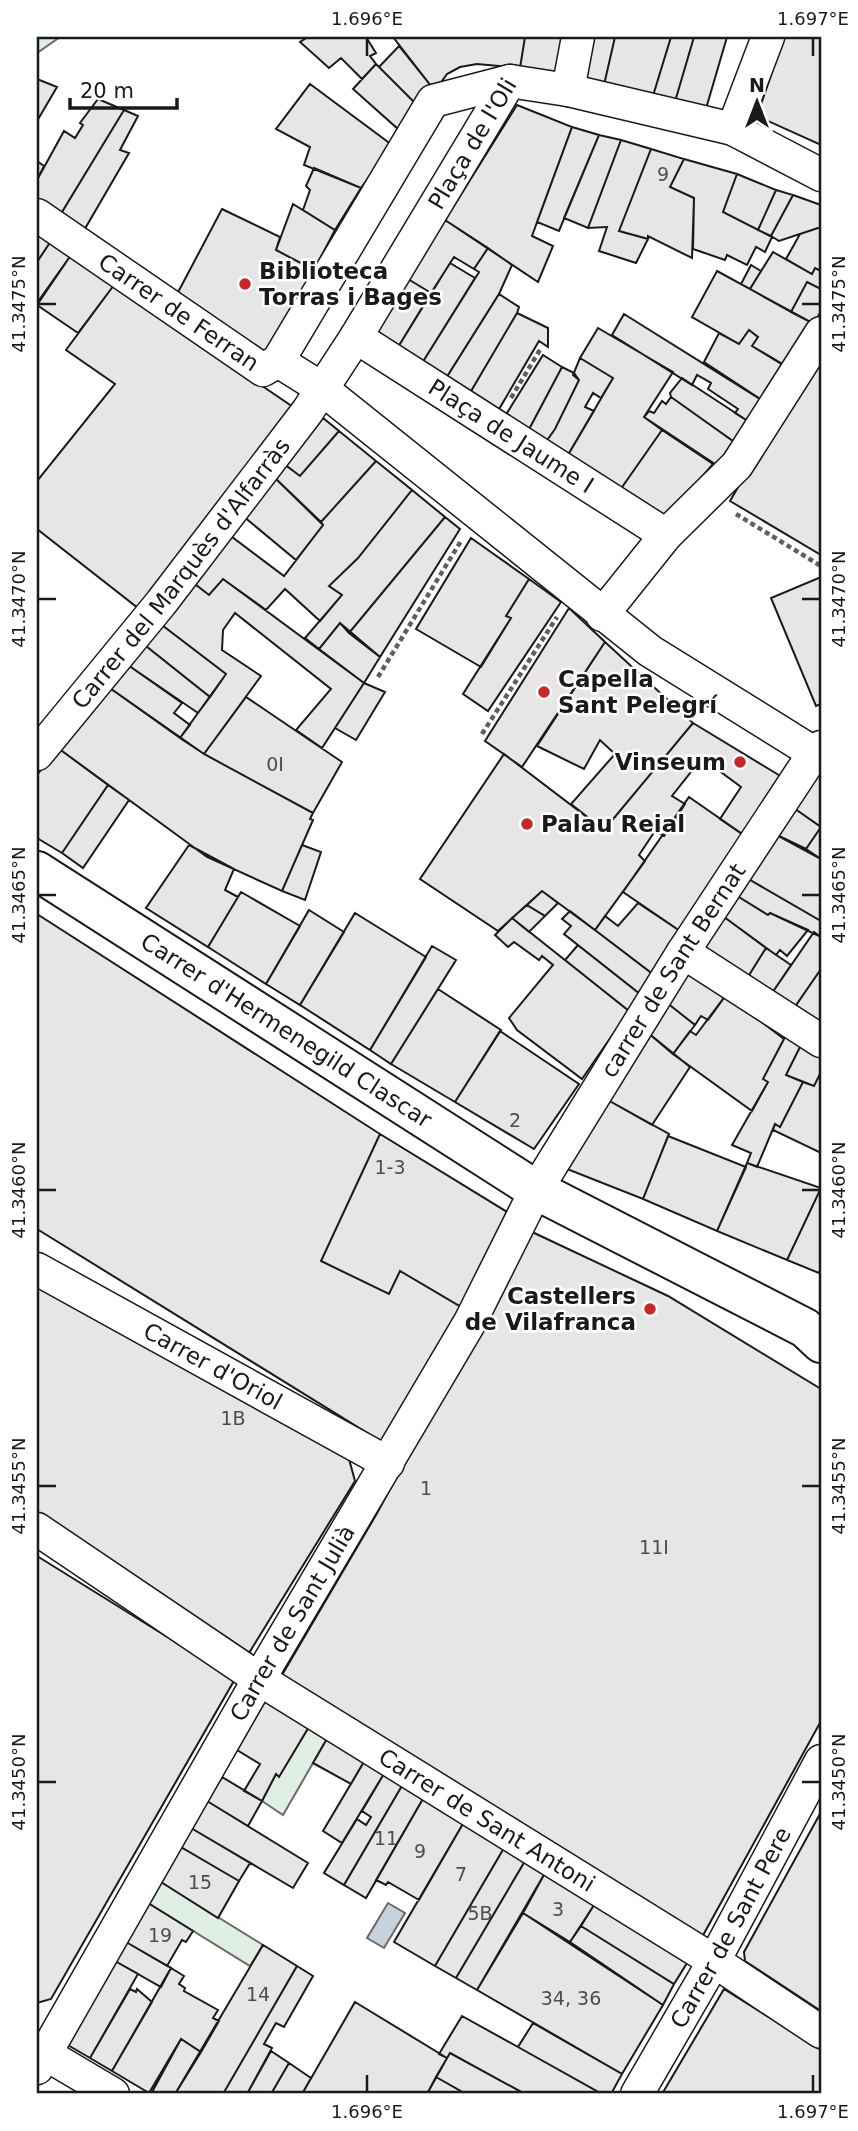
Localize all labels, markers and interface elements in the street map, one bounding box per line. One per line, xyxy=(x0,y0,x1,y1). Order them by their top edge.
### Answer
text: 1.696°E xyxy=(331,8,403,29)
text: 1.697°E xyxy=(777,8,849,29)
scale bar xyxy=(70,66,177,110)
north arrow xyxy=(722,66,792,136)
street label: Plaça de l'Oli xyxy=(423,73,522,214)
text: N xyxy=(749,74,765,96)
text: 20 m xyxy=(80,79,134,103)
house number: 9 xyxy=(657,163,669,185)
street label: Carrer de Ferran xyxy=(94,248,264,376)
text: 41.3475°N xyxy=(8,256,29,352)
text: 41.3475°N xyxy=(828,256,849,352)
place label: Biblioteca Torras i Bages xyxy=(259,258,442,310)
marker: Biblioteca Torras i Bages xyxy=(237,276,253,292)
street label: Plaça de Jaume I xyxy=(424,374,598,498)
street label: Carrer del Marquès d'Alfarràs xyxy=(67,433,295,714)
text: 41.3470°N xyxy=(8,551,29,647)
text: 41.3470°N xyxy=(828,551,849,647)
place label: Capella Sant Pelegrí xyxy=(558,666,718,718)
marker: Capella Sant Pelegrí xyxy=(536,684,552,700)
place label: Vinseum xyxy=(615,749,726,775)
house number: 0I xyxy=(266,753,284,775)
marker: Vinseum xyxy=(732,754,748,770)
place label: Palau Reial xyxy=(541,811,685,837)
marker: Palau Reial xyxy=(519,816,535,832)
text: 41.3465°N xyxy=(8,847,29,943)
text: 41.3465°N xyxy=(828,847,849,943)
street label: carrer de Sant Bernat xyxy=(596,859,751,1082)
street label: Carrer d'Hermenegild Clascar xyxy=(136,928,437,1133)
house number: 2 xyxy=(509,1109,521,1131)
text: 41.3460°N xyxy=(8,1142,29,1238)
text: 41.3460°N xyxy=(828,1142,849,1238)
house number: 1-3 xyxy=(374,1156,406,1178)
place label: Castellers de Vilafranca xyxy=(465,1283,636,1335)
marker: Castellers de Vilafranca xyxy=(642,1301,658,1317)
street label: Carrer d'Oriol xyxy=(139,1317,287,1415)
house number: 1B xyxy=(220,1407,246,1429)
text: 41.3455°N xyxy=(8,1438,29,1534)
text: 41.3455°N xyxy=(828,1438,849,1534)
house number: 1 xyxy=(420,1477,432,1499)
street label: Carrer de Sant Julià xyxy=(225,1520,360,1726)
house number: 11I xyxy=(639,1536,669,1558)
text: 41.3450°N xyxy=(8,1734,29,1830)
text: 41.3450°N xyxy=(828,1734,849,1830)
street label: Carrer de Sant Antoni xyxy=(374,1744,600,1897)
street label: Carrer de Sant Pere xyxy=(665,1823,796,2033)
house number: 11 xyxy=(374,1827,398,1849)
house number: 9 xyxy=(414,1840,426,1862)
house number: 7 xyxy=(455,1863,467,1885)
house number: 15 xyxy=(188,1871,212,1893)
house number: 3 xyxy=(552,1898,564,1920)
house number: 5B xyxy=(467,1902,493,1924)
house number: 19 xyxy=(148,1924,172,1946)
house number: 14 xyxy=(246,1983,270,2005)
house number: 34, 36 xyxy=(541,1987,601,2009)
text: 1.696°E xyxy=(331,2101,403,2122)
text: 1.697°E xyxy=(777,2101,849,2122)

